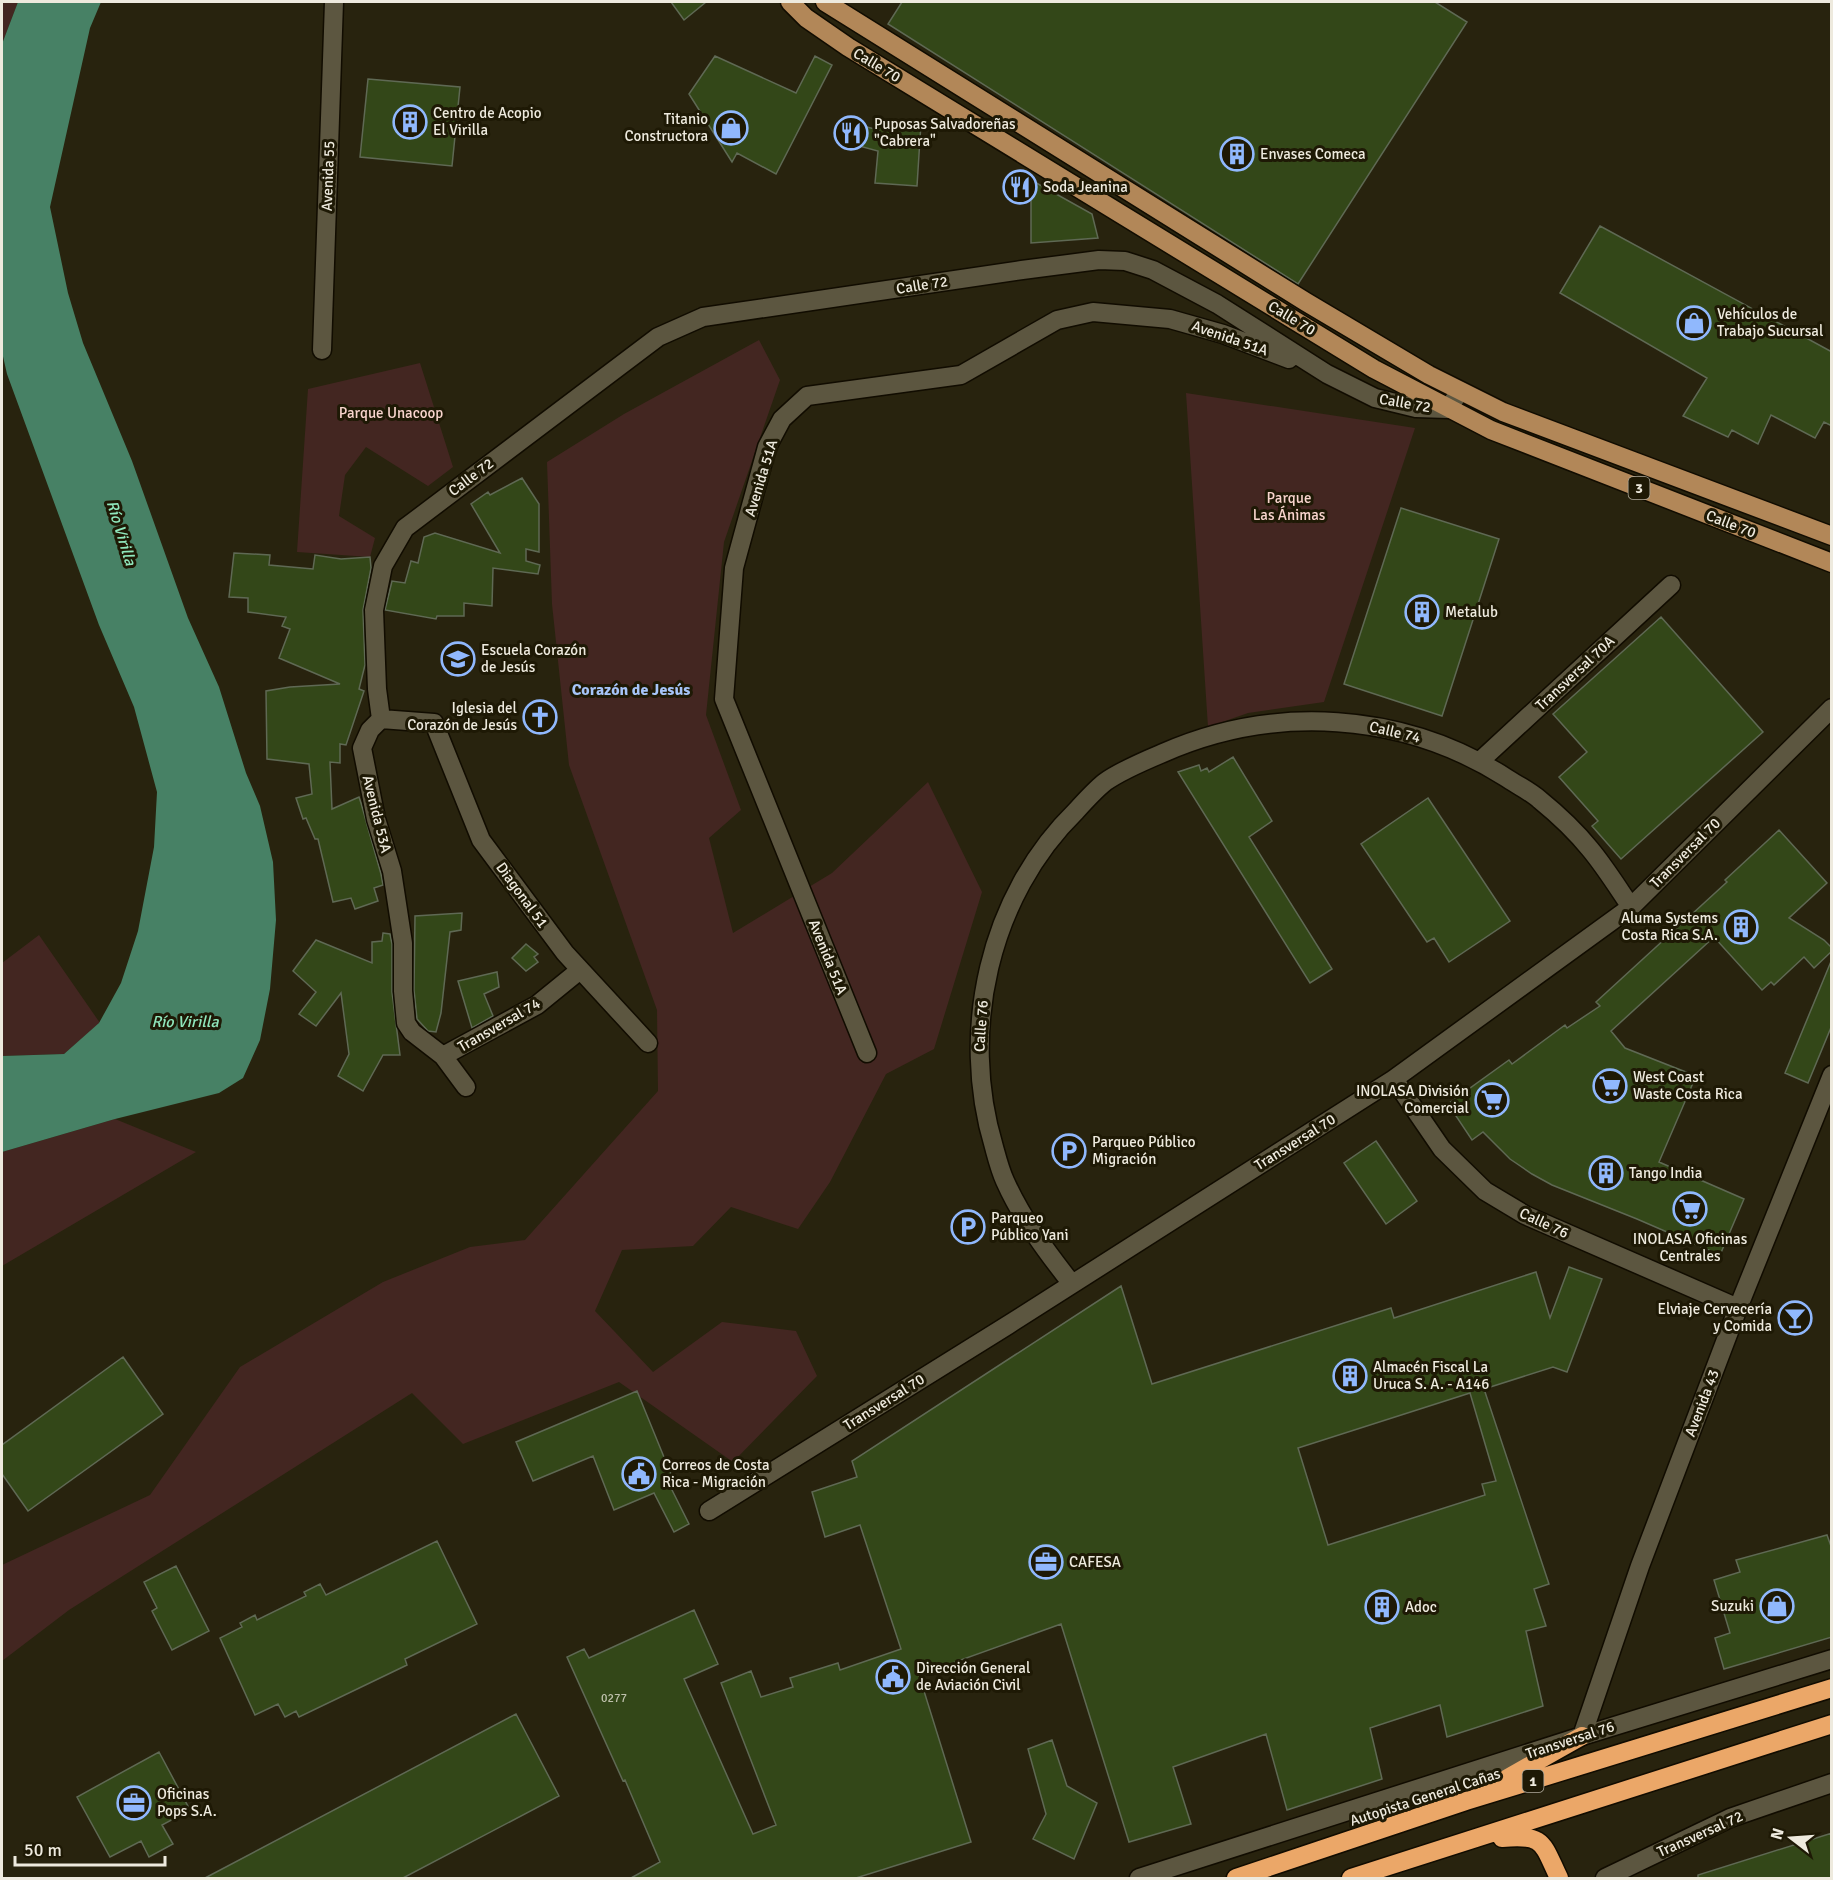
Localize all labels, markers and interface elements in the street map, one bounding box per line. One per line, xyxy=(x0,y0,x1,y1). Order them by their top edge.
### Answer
street label: Calle 70 xyxy=(850,44,904,86)
building icon: Centro de Acopio El Virilla xyxy=(392,104,428,140)
place label: Centro de Acopio El Virilla xyxy=(433,104,542,139)
place label: Titanio Constructora xyxy=(625,110,708,145)
shop icon: Titanio Constructora xyxy=(713,110,749,146)
restaurant icon: Puposas Salvadoreñas "Cabrera" xyxy=(833,115,869,151)
place label: Puposas Salvadoreñas "Cabrera" xyxy=(874,115,1016,150)
building icon: Envases Comeca xyxy=(1219,136,1255,172)
street label: Avenida 55 xyxy=(318,141,338,211)
place label: Envases Comeca xyxy=(1260,145,1366,163)
restaurant icon: Soda Jeanina xyxy=(1002,169,1038,205)
place label: Soda Jeanina xyxy=(1043,178,1128,196)
street label: Calle 72 xyxy=(895,272,949,298)
street label: Calle 70 xyxy=(1265,297,1319,339)
shop icon: Vehículos de Trabajo Sucursal xyxy=(1676,305,1712,341)
place label: Vehículos de Trabajo Sucursal xyxy=(1717,305,1823,340)
street label: Avenida 51A xyxy=(1189,317,1271,359)
street label: Calle 72 xyxy=(1378,390,1432,416)
park label: Parque Unacoop xyxy=(339,404,443,422)
street label: Avenida 51A xyxy=(741,437,781,519)
street label: Calle 72 xyxy=(445,454,497,500)
road number: 3 xyxy=(1628,477,1650,499)
park label: Parque Las Ánimas xyxy=(1253,489,1326,524)
water label: Río Virilla xyxy=(102,498,141,569)
street label: Calle 70 xyxy=(1703,506,1759,542)
building icon: Metalub xyxy=(1404,594,1440,630)
place label: Metalub xyxy=(1445,603,1498,621)
street label: Transversal 70A xyxy=(1532,632,1618,714)
school or university icon: Escuela Corazón de Jesús xyxy=(440,641,476,677)
place label: Escuela Corazón de Jesús xyxy=(481,641,586,676)
district label: Corazón de Jesús xyxy=(572,680,690,700)
place label: Iglesia del Corazón de Jesús xyxy=(407,699,517,734)
church icon: Iglesia del Corazón de Jesús xyxy=(522,699,558,735)
street label: Calle 74 xyxy=(1368,717,1422,747)
street label: Avenida 53A xyxy=(359,773,395,855)
street label: Transversal 70 xyxy=(1646,814,1724,892)
street label: Diagonal 51 xyxy=(492,859,552,931)
place label: Aluma Systems Costa Rica S.A. xyxy=(1621,909,1718,944)
building icon: Aluma Systems Costa Rica S.A. xyxy=(1723,909,1759,945)
street label: Avenida 51A xyxy=(805,917,851,997)
street label: Transversal 74 xyxy=(455,994,543,1056)
street label: Calle 76 xyxy=(970,999,992,1053)
water label: Río Virilla xyxy=(151,1012,219,1032)
supermarket icon: West Coast Waste Costa Rica xyxy=(1592,1068,1628,1104)
place label: West Coast Waste Costa Rica xyxy=(1633,1068,1743,1103)
place label: INOLASA División Comercial xyxy=(1356,1082,1469,1117)
supermarket icon: INOLASA División Comercial xyxy=(1474,1082,1510,1118)
street label: Transversal 70 xyxy=(1251,1110,1339,1174)
parking icon: Parqueo Público Migración xyxy=(1051,1133,1087,1169)
place label: Parqueo Público Migración xyxy=(1092,1133,1196,1168)
building icon: Tango India xyxy=(1588,1155,1624,1191)
place label: Tango India xyxy=(1629,1164,1702,1182)
supermarket icon: INOLASA Oficinas Centrales xyxy=(1672,1191,1708,1227)
street label: Calle 76 xyxy=(1517,1204,1571,1242)
parking icon: Parqueo Público Yani xyxy=(950,1209,986,1245)
place label: Parqueo Público Yani xyxy=(991,1209,1069,1244)
place label: INOLASA Oficinas Centrales xyxy=(1633,1230,1748,1265)
place label: Elviaje Cervecería y Comida xyxy=(1657,1300,1772,1335)
bar icon: Elviaje Cervecería y Comida xyxy=(1777,1300,1813,1336)
building icon: Almacén Fiscal La Uruca S. A. - A146 xyxy=(1332,1358,1368,1394)
place label: Almacén Fiscal La Uruca S. A. - A146 xyxy=(1373,1358,1489,1393)
street label: Avenida 43 xyxy=(1681,1367,1723,1439)
street label: Transversal 70 xyxy=(840,1370,928,1434)
public building icon: Correos de Costa Rica - Migración xyxy=(621,1456,657,1492)
place label: Correos de Costa Rica - Migración xyxy=(662,1456,770,1491)
office icon: CAFESA xyxy=(1028,1544,1064,1580)
place label: CAFESA xyxy=(1069,1553,1121,1571)
shop icon: Suzuki xyxy=(1759,1588,1795,1624)
building icon: Adoc xyxy=(1364,1589,1400,1625)
place label: Suzuki xyxy=(1711,1597,1754,1615)
place label: Adoc xyxy=(1405,1598,1437,1616)
public building icon: Dirección General de Aviación Civil xyxy=(875,1659,911,1695)
place label: Dirección General de Aviación Civil xyxy=(916,1659,1030,1694)
house number: 0277 xyxy=(601,1691,627,1706)
street label: Transversal 76 xyxy=(1523,1717,1617,1763)
street label: Autopista General Cañas xyxy=(1347,1764,1503,1830)
road number: 1 xyxy=(1522,1770,1544,1792)
office icon: Oficinas Pops S.A. xyxy=(116,1785,152,1821)
place label: Oficinas Pops S.A. xyxy=(157,1785,217,1820)
street label: Transversal 72 xyxy=(1654,1807,1746,1861)
north arrow xyxy=(1761,1808,1821,1868)
text: N xyxy=(1766,1826,1789,1842)
scale bar xyxy=(15,1829,165,1867)
text: 50 m xyxy=(24,1839,62,1861)

